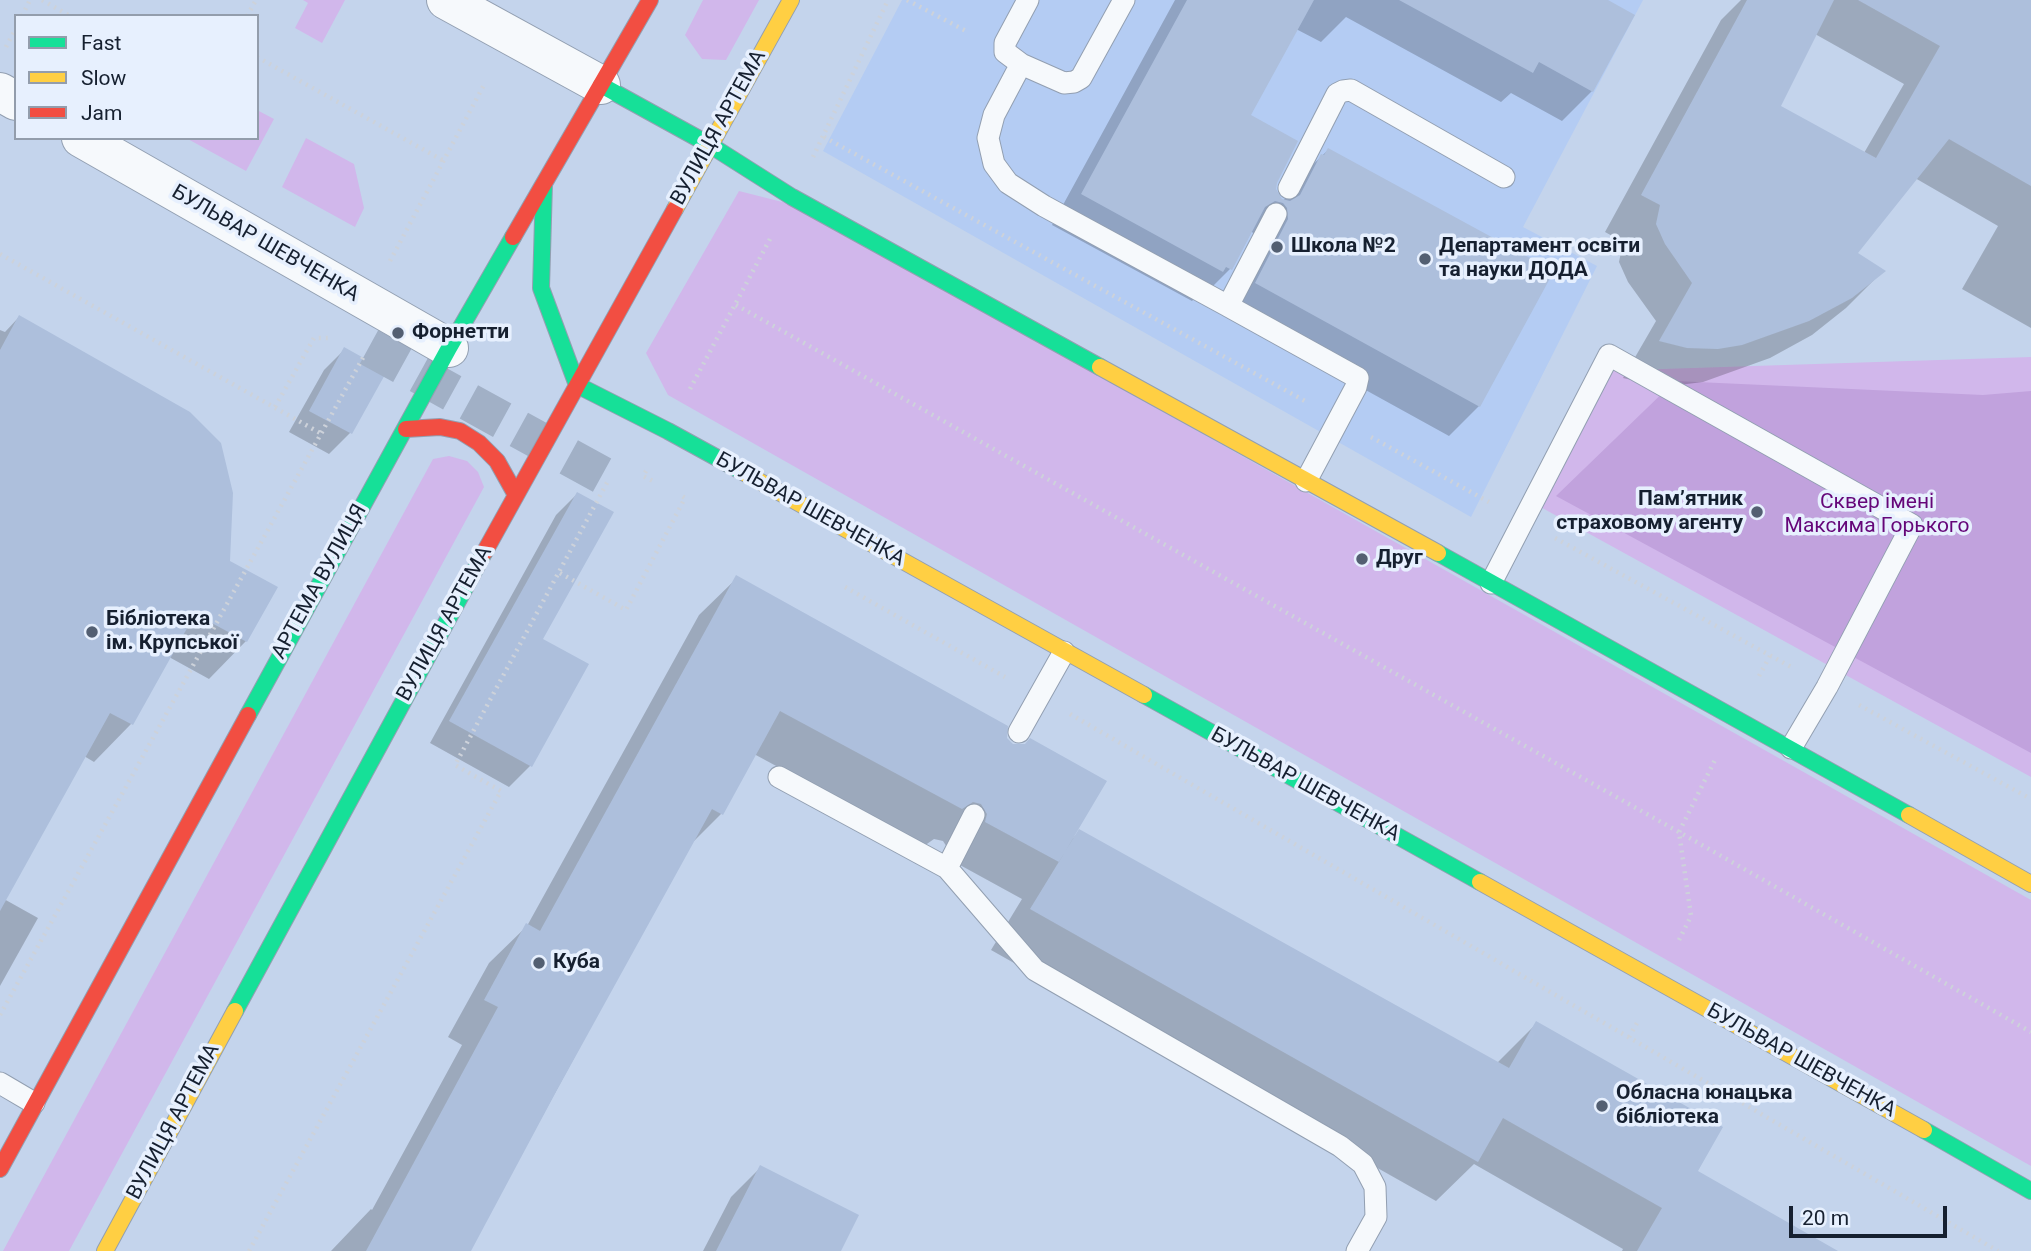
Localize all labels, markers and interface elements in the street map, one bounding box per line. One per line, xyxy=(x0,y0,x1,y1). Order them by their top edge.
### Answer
legend xyxy=(14,14,259,140)
text: Fast xyxy=(81,31,121,55)
street label: ВУЛИЦЯ АРТЕМА xyxy=(666,46,772,210)
text: Slow xyxy=(81,66,126,90)
text: Jam xyxy=(81,101,122,125)
street label: БУЛЬВАР ШЕВЧЕНКА xyxy=(167,180,363,308)
place label: Школа №2 xyxy=(1291,234,1396,260)
place label: Департамент освіти та науки ДОДА xyxy=(1439,234,1640,284)
marker: Школа №2 xyxy=(1269,239,1285,255)
marker: Департамент освіти та науки ДОДА xyxy=(1417,251,1433,267)
place label: Форнетти xyxy=(412,320,509,346)
marker: Форнетти xyxy=(390,325,406,341)
street label: БУЛЬВАР ШЕВЧЕНКА xyxy=(711,448,909,572)
place label: Пам’ятник страховому агенту xyxy=(1556,487,1743,537)
park label: Сквер імені Максима Горького xyxy=(1785,490,1969,540)
street label: АРТЕМА ВУЛИЦЯ xyxy=(267,500,373,664)
marker: Пам’ятник страховому агенту xyxy=(1749,504,1765,520)
street label: ВУЛИЦЯ АРТЕМА xyxy=(392,542,498,706)
place label: Друг xyxy=(1376,546,1423,572)
marker: Друг xyxy=(1354,551,1370,567)
place label: Бібліотека ім. Крупської xyxy=(106,607,238,657)
marker: Бібліотека ім. Крупської xyxy=(84,624,100,640)
street label: БУЛЬВАР ШЕВЧЕНКА xyxy=(1206,723,1404,847)
place label: Куба xyxy=(553,950,600,976)
marker: Куба xyxy=(531,955,547,971)
street label: БУЛЬВАР ШЕВЧЕНКА xyxy=(1702,999,1900,1123)
street label: ВУЛИЦЯ АРТЕМА xyxy=(122,1040,226,1204)
place label: Обласна юнацька бібліотека xyxy=(1616,1081,1792,1131)
marker: Обласна юнацька бібліотека xyxy=(1594,1098,1610,1114)
scale bar xyxy=(1793,1192,1951,1236)
text: 20 m xyxy=(1802,1206,1849,1230)

